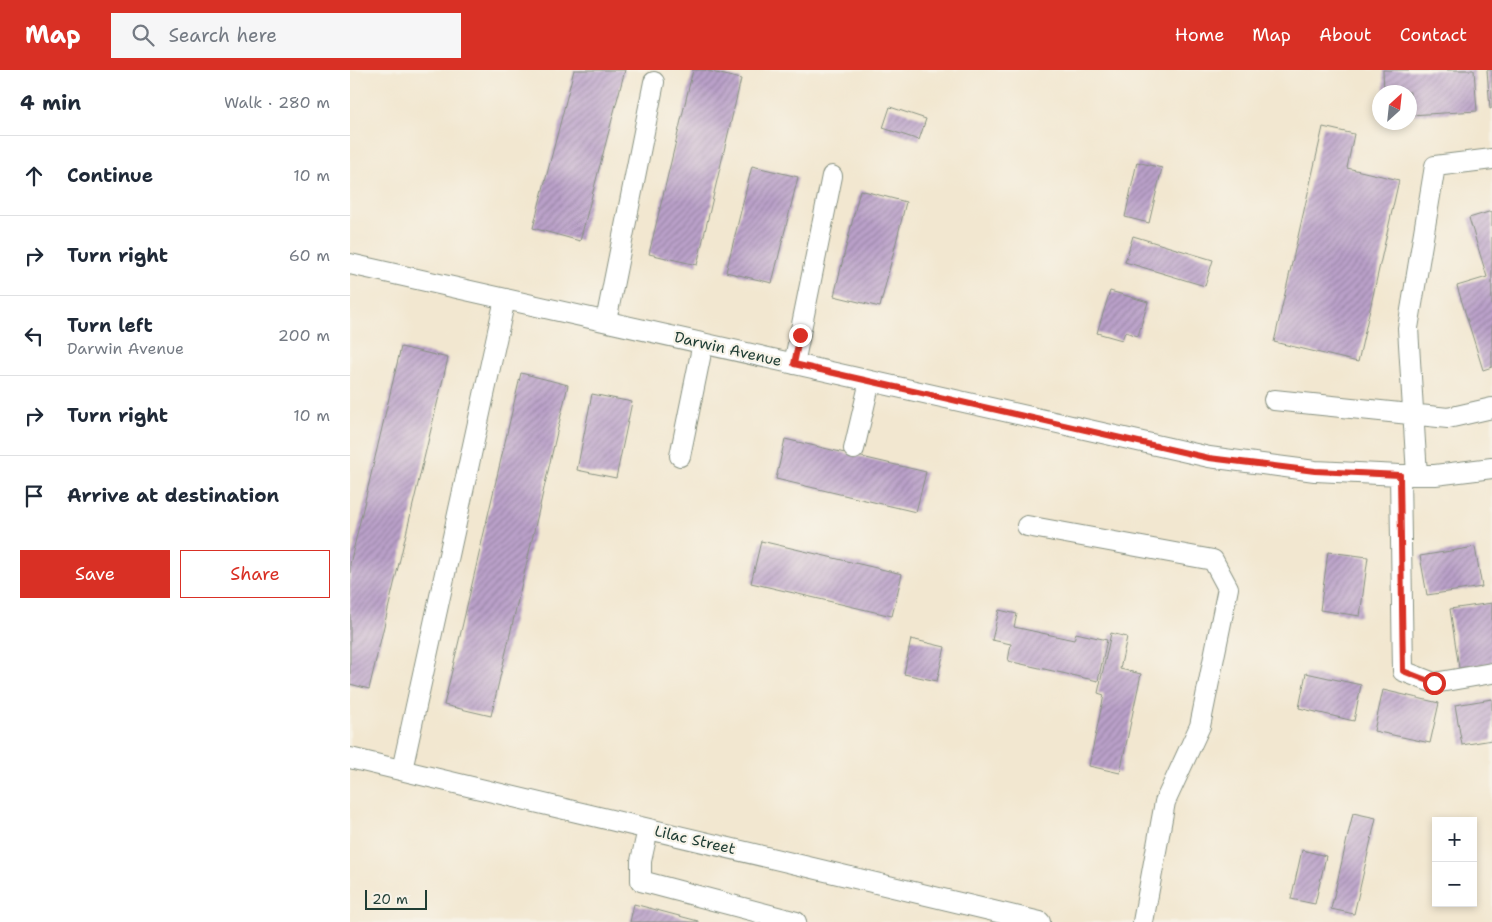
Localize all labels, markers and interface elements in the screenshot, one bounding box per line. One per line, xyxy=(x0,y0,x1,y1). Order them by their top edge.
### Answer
search box xyxy=(111,13,461,58)
text: Map xyxy=(25,19,81,51)
icon: search xyxy=(129,21,157,49)
text: Search here xyxy=(169,23,277,48)
text: Home xyxy=(1175,23,1224,47)
text: Map xyxy=(1252,23,1291,47)
text: About xyxy=(1319,23,1372,47)
text: Contact xyxy=(1400,23,1467,47)
north arrow xyxy=(1372,85,1417,130)
text: 4 min xyxy=(20,89,81,117)
text: Walk · 280 m xyxy=(224,92,330,113)
icon: ahead xyxy=(20,162,48,190)
text: Continue xyxy=(67,163,153,188)
text: 10 m xyxy=(293,165,330,186)
icon: right xyxy=(20,242,48,270)
text: Turn right xyxy=(67,243,168,268)
text: 60 m xyxy=(289,245,330,266)
text: Turn left xyxy=(67,313,153,338)
icon: left xyxy=(20,322,48,350)
route end xyxy=(789,324,812,347)
text: 200 m xyxy=(278,325,330,346)
street label: Darwin Avenue xyxy=(672,327,784,371)
text: Darwin Avenue xyxy=(67,338,184,359)
icon: right xyxy=(20,402,48,430)
text: Turn right xyxy=(67,403,168,428)
text: 10 m xyxy=(293,405,330,426)
icon: arrive xyxy=(20,482,48,510)
text: Arrive at destination xyxy=(67,483,279,508)
button: Save xyxy=(20,550,170,598)
button: Share xyxy=(180,550,330,598)
route start xyxy=(1423,672,1446,695)
map controls xyxy=(1432,817,1477,907)
button: + xyxy=(1432,817,1477,862)
street label: Lilac Street xyxy=(653,821,737,859)
button: − xyxy=(1432,862,1477,907)
scale bar xyxy=(365,887,428,910)
text: 20 m xyxy=(372,890,408,908)

